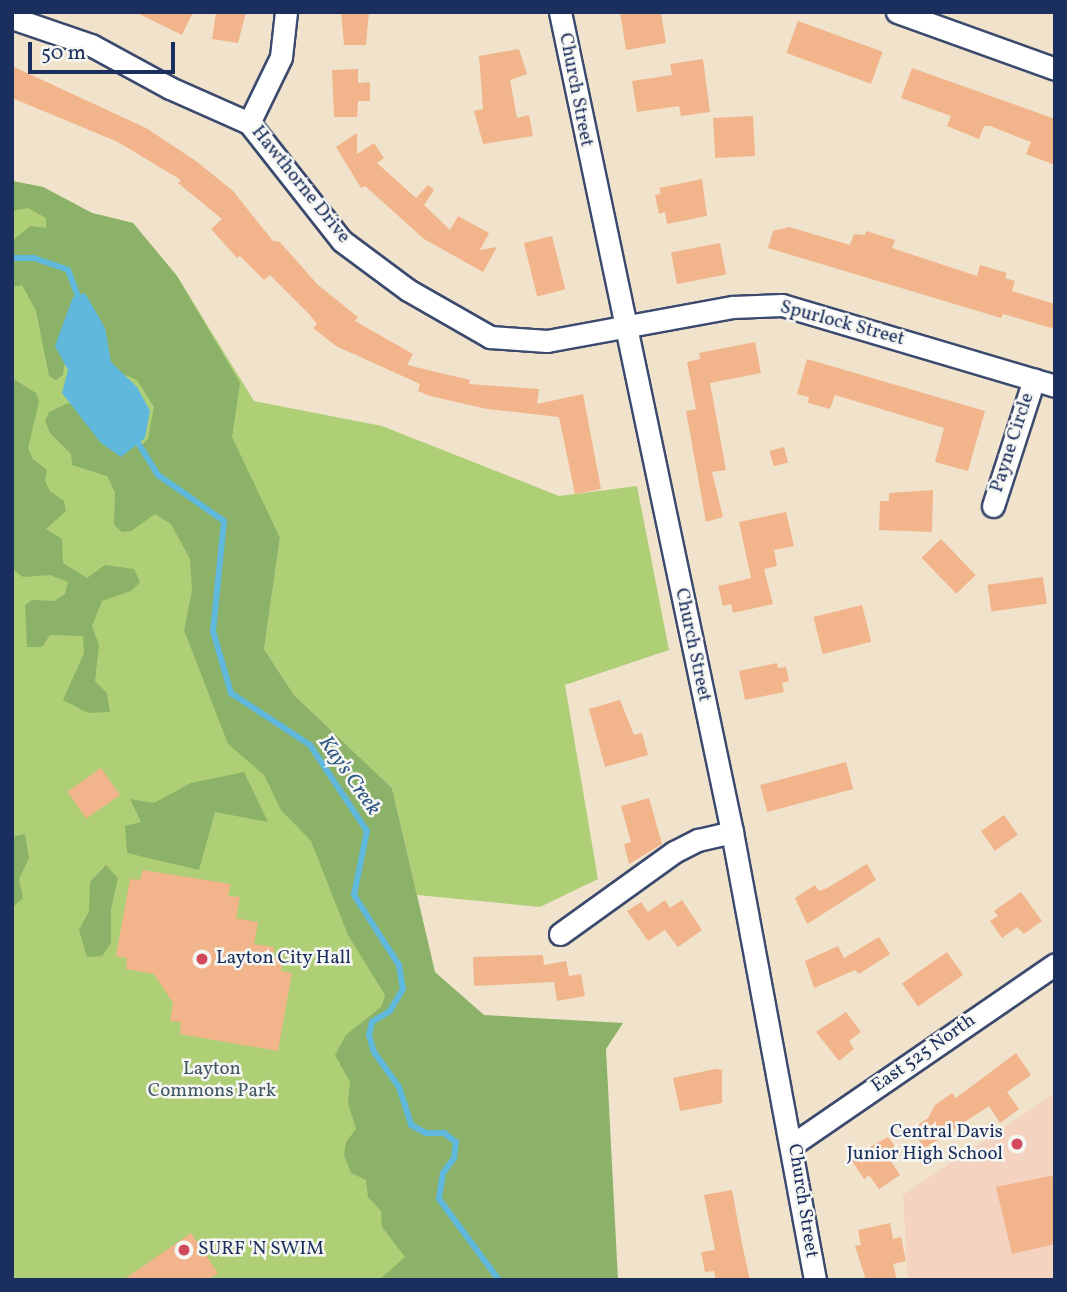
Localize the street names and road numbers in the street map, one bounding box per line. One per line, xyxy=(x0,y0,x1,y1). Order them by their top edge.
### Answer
street label: Church Street xyxy=(553,31,597,149)
street label: Hawthorne Drive xyxy=(246,122,354,248)
street label: Spurlock Street xyxy=(777,296,907,352)
street label: Payne Circle xyxy=(986,390,1040,496)
street label: Church Street xyxy=(669,586,715,704)
street label: East 525 North xyxy=(868,1010,980,1098)
street label: Church Street xyxy=(782,1142,822,1260)

